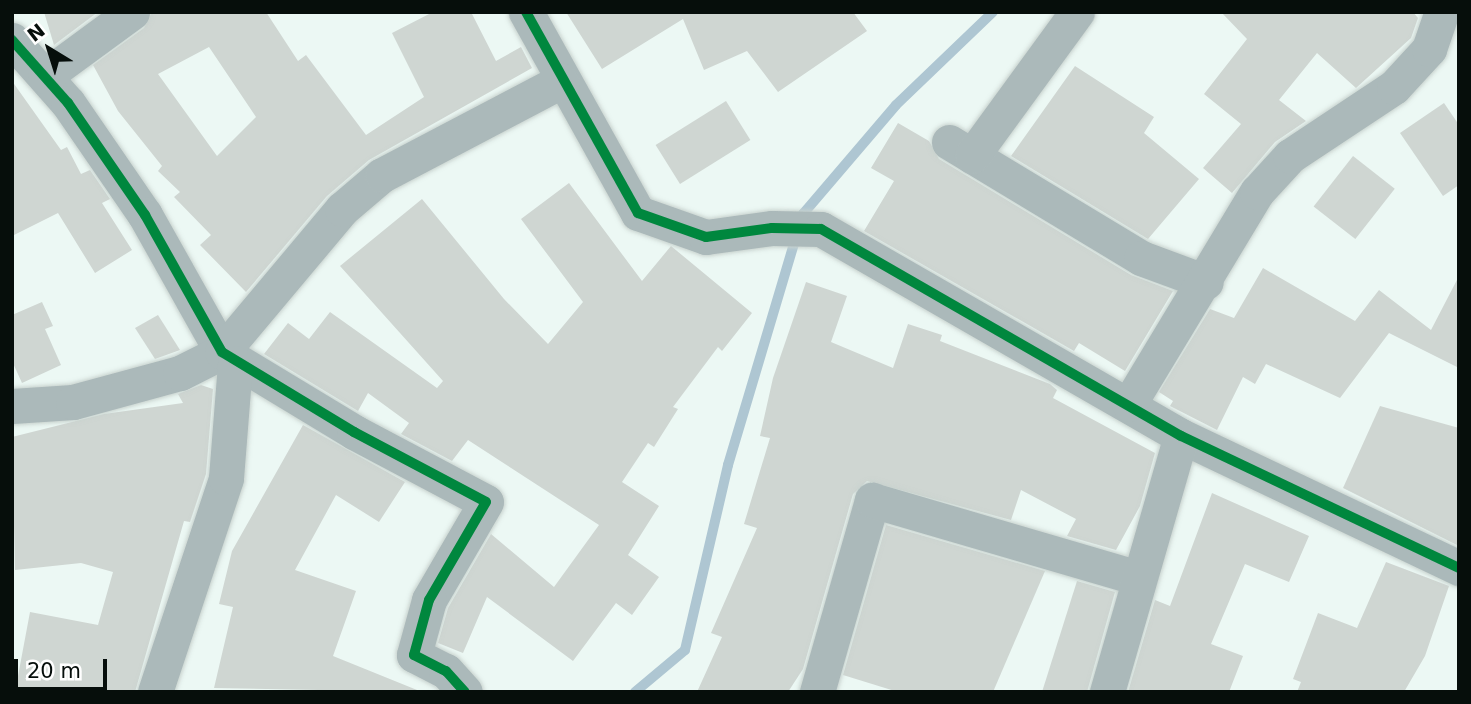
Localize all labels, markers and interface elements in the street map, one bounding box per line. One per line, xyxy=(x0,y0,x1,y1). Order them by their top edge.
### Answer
north arrow xyxy=(14,14,84,84)
text: N xyxy=(23,19,49,46)
scale bar xyxy=(18,644,110,688)
text: 20 m xyxy=(27,659,81,683)

